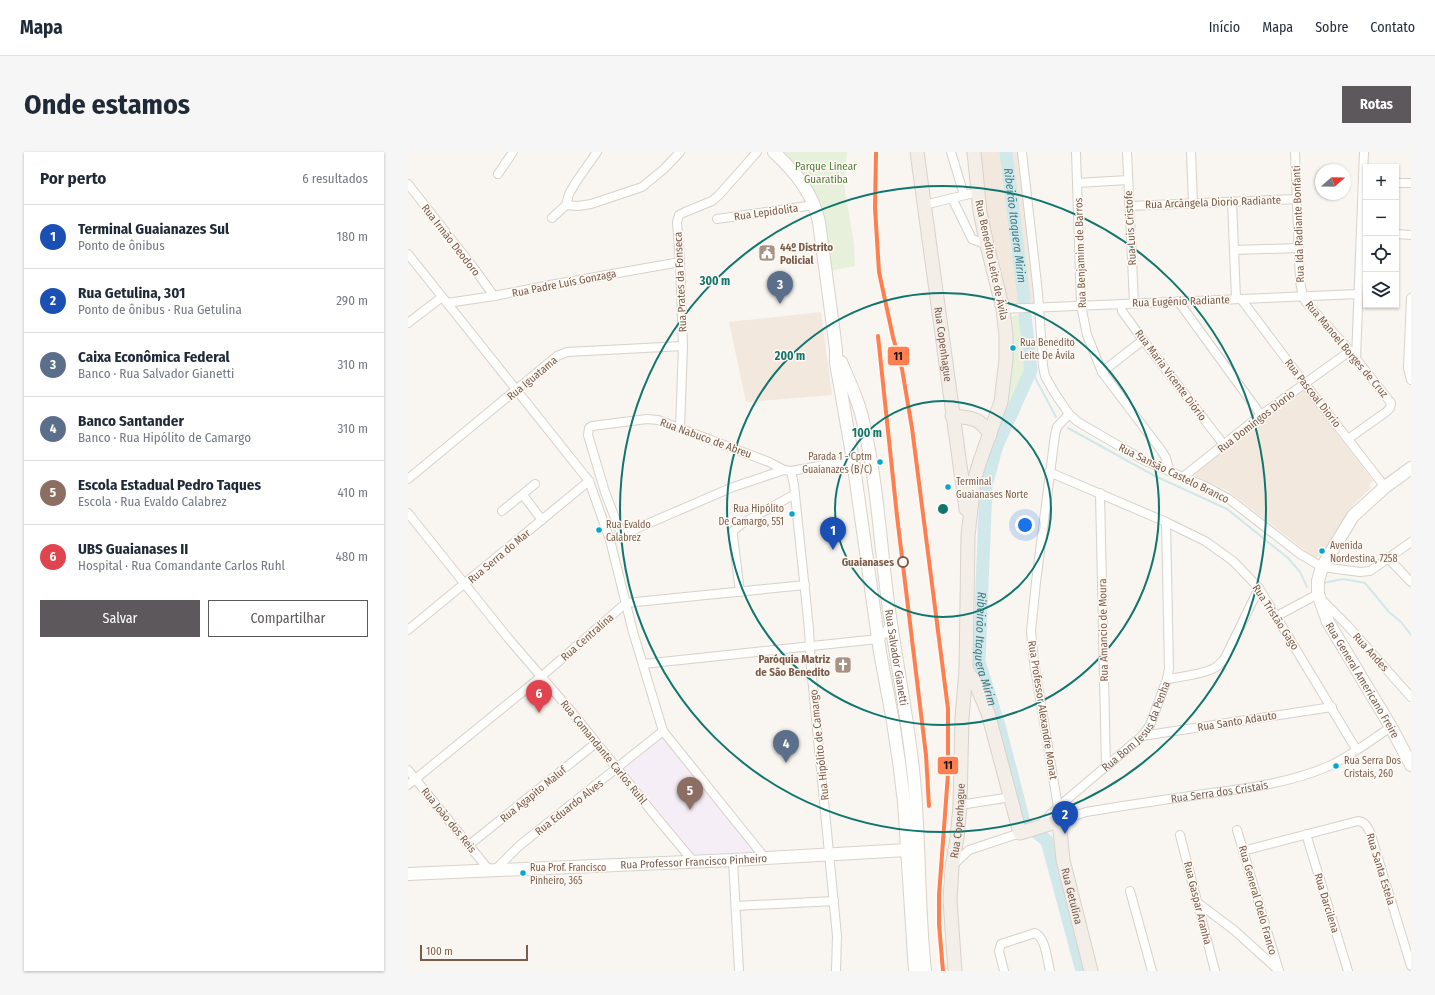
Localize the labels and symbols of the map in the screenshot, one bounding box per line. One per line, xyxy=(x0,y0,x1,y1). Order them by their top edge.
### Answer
park label: Parque Linear Guaratiba xyxy=(795,160,857,186)
north arrow xyxy=(1315,164,1351,200)
street label: Rua Ida Radiante Bonfanti xyxy=(1290,165,1307,283)
water label: Ribeirão Itaquera Mirim xyxy=(1001,167,1029,284)
street label: Rua Luis Cristofe xyxy=(1122,190,1139,266)
street label: Rua Arcângela Diorio Radiante xyxy=(1145,194,1281,211)
street label: Rua Benjamim de Barros xyxy=(1072,197,1089,308)
street label: Rua Benedito Leite de Ávila xyxy=(972,198,1012,322)
street label: Rua Irmão Deodoro xyxy=(419,202,483,279)
street label: Rua Lepidolita xyxy=(733,202,799,223)
street label: Rua Prates da Fonseca xyxy=(671,232,690,332)
place label: 44º Distrito Policial xyxy=(780,241,833,267)
public building icon: 44º Distrito Policial xyxy=(757,243,777,263)
street label: Rua Padre Luís Gonzaga xyxy=(511,267,617,300)
pin: 3 xyxy=(767,271,793,304)
text: 300 m xyxy=(699,274,730,288)
street label: Rua Eugênio Radiante xyxy=(1132,293,1230,310)
street label: Rua Manoel Borges de Cruz xyxy=(1302,298,1391,401)
street label: Rua Copenhague xyxy=(931,306,954,382)
street label: Rua Maria Vicente Diório xyxy=(1132,327,1209,423)
place label: Rua Benedito Leite De Ávila xyxy=(1020,337,1075,362)
marker: Rua Benedito Leite De Ávila xyxy=(1008,343,1018,353)
line badge: 11 xyxy=(887,346,910,366)
text: 200 m xyxy=(774,349,805,363)
text: 11 xyxy=(893,350,903,363)
street label: Rua Iguatama xyxy=(505,354,560,403)
street label: Rua Pascoal Diorio xyxy=(1282,357,1343,430)
street label: Rua Domingos Diorio xyxy=(1215,387,1298,456)
street label: Rua Nabuco de Abreu xyxy=(658,416,753,461)
text: 100 m xyxy=(852,426,882,440)
street label: Rua Sansão Castelo Branco xyxy=(1116,441,1231,506)
place label: Parada 1 - Cptm Guaianazes (B/C) xyxy=(802,451,872,476)
marker: Parada 1 - Cptm Guaianazes (B/C) xyxy=(875,457,885,467)
place label: Terminal Guaianases Norte xyxy=(956,476,1028,501)
marker: Terminal Guaianases Norte xyxy=(943,482,953,492)
centre of rings xyxy=(936,502,950,516)
place label: Rua Hipólito De Camargo, 551 xyxy=(718,503,784,528)
marker: Rua Hipólito De Camargo, 551 xyxy=(787,509,797,519)
your location xyxy=(1015,515,1035,535)
pin: 1 xyxy=(820,517,846,550)
place label: Rua Evaldo Calabrez xyxy=(606,519,651,544)
marker: Rua Evaldo Calabrez xyxy=(594,525,604,535)
street label: Rua Serra do Mar xyxy=(466,526,533,586)
place label: Avenida Nordestina, 7258 xyxy=(1330,540,1397,565)
marker: Avenida Nordestina, 7258 xyxy=(1317,546,1327,556)
place label: Guaianases xyxy=(842,556,894,569)
marker: Guaianases xyxy=(897,556,909,568)
street label: Rua Amancio de Moura xyxy=(1096,578,1111,682)
street label: Rua Tristão Gago xyxy=(1250,582,1302,653)
water label: Ribeirão Itaquera Mirim xyxy=(972,592,999,708)
street label: Rua Salvador Gianetti xyxy=(882,609,910,707)
street label: Rua Centralina xyxy=(558,611,616,664)
street label: Rua General Americano Freire xyxy=(1323,620,1402,740)
street label: Rua Andes xyxy=(1350,630,1391,674)
street label: Rua Professor Alexandre Monat xyxy=(1025,640,1060,781)
place label: Paróquia Matriz de São Benedito xyxy=(755,653,830,679)
church icon: Paróquia Matriz de São Benedito xyxy=(833,655,853,675)
pin: 6 xyxy=(526,680,552,713)
street label: Rua Bom Jesus da Penha xyxy=(1099,680,1173,774)
street label: Rua Hipólito de Camargo xyxy=(807,689,832,801)
street label: Rua Comandante Carlos Ruhl xyxy=(558,698,650,807)
street label: Rua Santo Adauto xyxy=(1196,709,1278,734)
pin: 4 xyxy=(773,730,799,763)
place label: Rua Serra Dos Cristais, 260 xyxy=(1344,755,1401,780)
line badge: 11 xyxy=(937,756,959,775)
text: 11 xyxy=(943,759,953,772)
marker: Rua Serra Dos Cristais, 260 xyxy=(1331,761,1341,771)
street label: Rua Agapito Maluf xyxy=(498,763,570,825)
street label: Rua Eduardo Alves xyxy=(533,777,606,838)
pin: 5 xyxy=(677,777,703,810)
street label: Rua Serra dos Cristais xyxy=(1170,778,1270,806)
street label: Rua Copenhague xyxy=(948,783,968,859)
street label: Rua João dos Reis xyxy=(418,785,479,856)
pin: 2 xyxy=(1052,801,1078,834)
street label: Rua Santa Estela xyxy=(1363,831,1398,907)
street label: Rua General Otelo Franco xyxy=(1236,844,1279,957)
street label: Rua Professor Francisco Pinheiro xyxy=(620,852,768,872)
street label: Rua Gaspar Aranha xyxy=(1181,860,1214,946)
place label: Rua Prof. Francisco Pinheiro, 365 xyxy=(530,862,606,887)
street label: Rua Getulina xyxy=(1058,867,1085,926)
marker: Rua Prof. Francisco Pinheiro, 365 xyxy=(518,868,528,878)
street label: Rua Darcilena xyxy=(1311,872,1342,935)
scale bar xyxy=(420,943,528,962)

